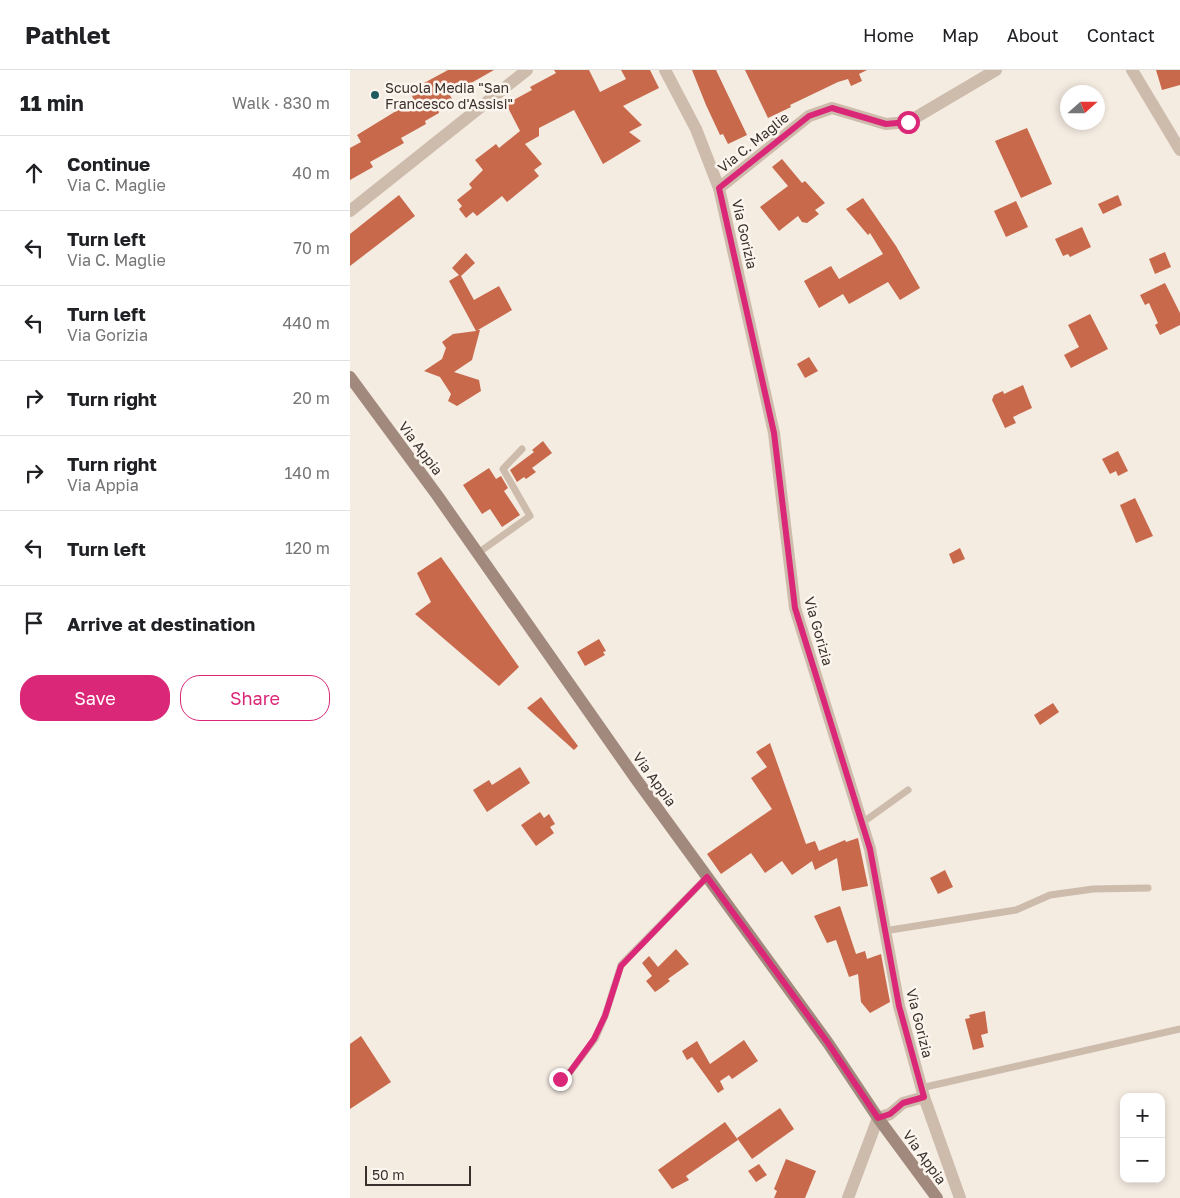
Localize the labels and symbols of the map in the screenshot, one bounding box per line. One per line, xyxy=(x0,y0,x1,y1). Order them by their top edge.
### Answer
place label: Scuola Media "San Francesco d'Assisi" xyxy=(385,79,513,112)
north arrow xyxy=(1060,85,1105,130)
marker: Scuola Media "San Francesco d'Assisi" xyxy=(369,89,381,101)
street label: Via C. Maglie xyxy=(714,108,792,176)
route start xyxy=(897,111,920,134)
street label: Via Gorizia xyxy=(729,198,761,270)
street label: Via Appia xyxy=(395,418,447,478)
street label: Via Gorizia xyxy=(801,595,837,667)
street label: Via Appia xyxy=(630,749,680,809)
street label: Via Gorizia xyxy=(903,987,937,1059)
route end xyxy=(549,1068,572,1091)
street label: Via Appia xyxy=(900,1127,950,1187)
scale bar xyxy=(365,1163,471,1186)

